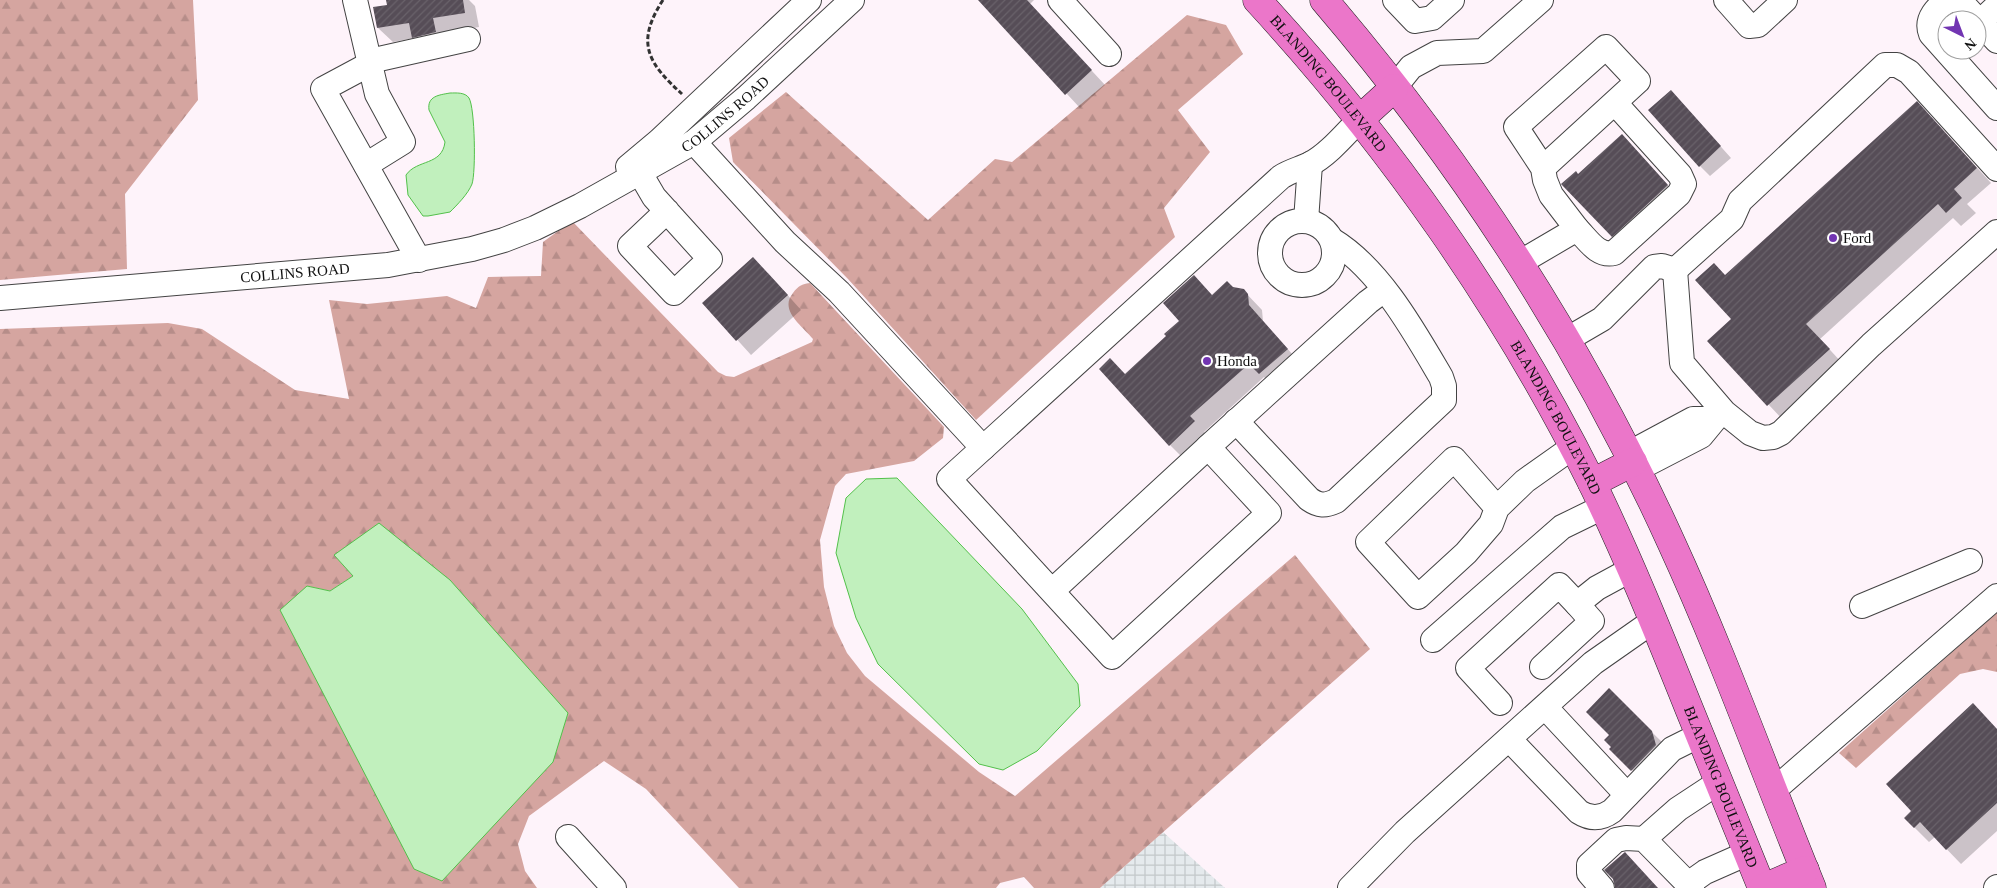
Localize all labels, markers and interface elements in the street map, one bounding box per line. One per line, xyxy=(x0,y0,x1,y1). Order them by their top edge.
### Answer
north arrow xyxy=(1937,10,1987,60)
street label: BLANDING BOULEVARD xyxy=(1267,12,1390,155)
text: N xyxy=(1962,35,1979,53)
street label: COLLINS ROAD xyxy=(679,73,772,155)
place label: Ford xyxy=(1843,230,1872,246)
marker: Ford xyxy=(1827,232,1839,244)
street label: COLLINS ROAD xyxy=(240,260,350,286)
street label: BLANDING BOULEVARD xyxy=(1507,338,1604,497)
place label: Honda xyxy=(1217,353,1257,369)
marker: Honda xyxy=(1201,355,1213,367)
street label: BLANDING BOULEVARD xyxy=(1681,704,1761,870)

